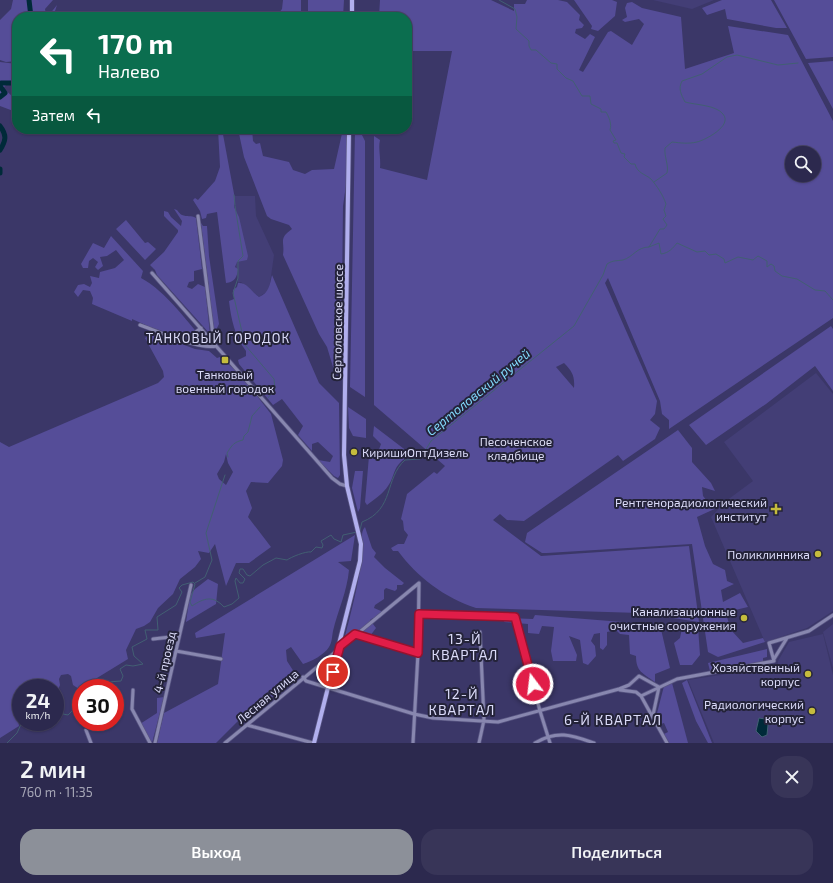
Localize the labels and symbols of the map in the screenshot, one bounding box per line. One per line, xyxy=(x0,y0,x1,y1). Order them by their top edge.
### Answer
street label: Сертоловское шоссе xyxy=(329,264,345,380)
district label: ТАНКОВЫЙ ГОРОДОК xyxy=(146,330,290,346)
water label: Сертоловский ручей xyxy=(423,345,533,439)
marker: Танковый военный городок xyxy=(220,355,230,365)
place label: Танковый военный городок xyxy=(176,367,275,395)
park label: Песоченское кладбище xyxy=(480,434,552,462)
place label: КиришиОптДизель xyxy=(362,445,469,459)
marker: КиришиОптДизель xyxy=(349,447,359,457)
place label: Рентгенорадиологический институт xyxy=(615,495,767,524)
marker: Рентгенорадиологический институт xyxy=(770,503,782,515)
place label: Поликлинника xyxy=(727,547,810,561)
marker: Поликлинника xyxy=(813,549,823,559)
place label: Канализационные очистные сооружения xyxy=(610,604,736,633)
marker: Канализационные очистные сооружения xyxy=(739,613,749,623)
street label: 4-й проезд xyxy=(150,630,178,694)
district label: 13-Й КВАРТАЛ xyxy=(431,630,499,663)
pin xyxy=(316,655,350,689)
place label: Хозяйственный корпус xyxy=(712,660,800,689)
position arrow xyxy=(512,663,554,705)
street label: Лесная улица xyxy=(233,666,301,727)
marker: Хозяйственный корпус xyxy=(803,669,813,679)
speed limit sign: 30 xyxy=(72,679,124,731)
district label: 12-Й КВАРТАЛ xyxy=(428,685,496,718)
place label: Радиологический корпус xyxy=(704,697,804,726)
marker: Радиологический корпус xyxy=(807,706,817,716)
district label: 6-Й КВАРТАЛ xyxy=(564,711,662,728)

